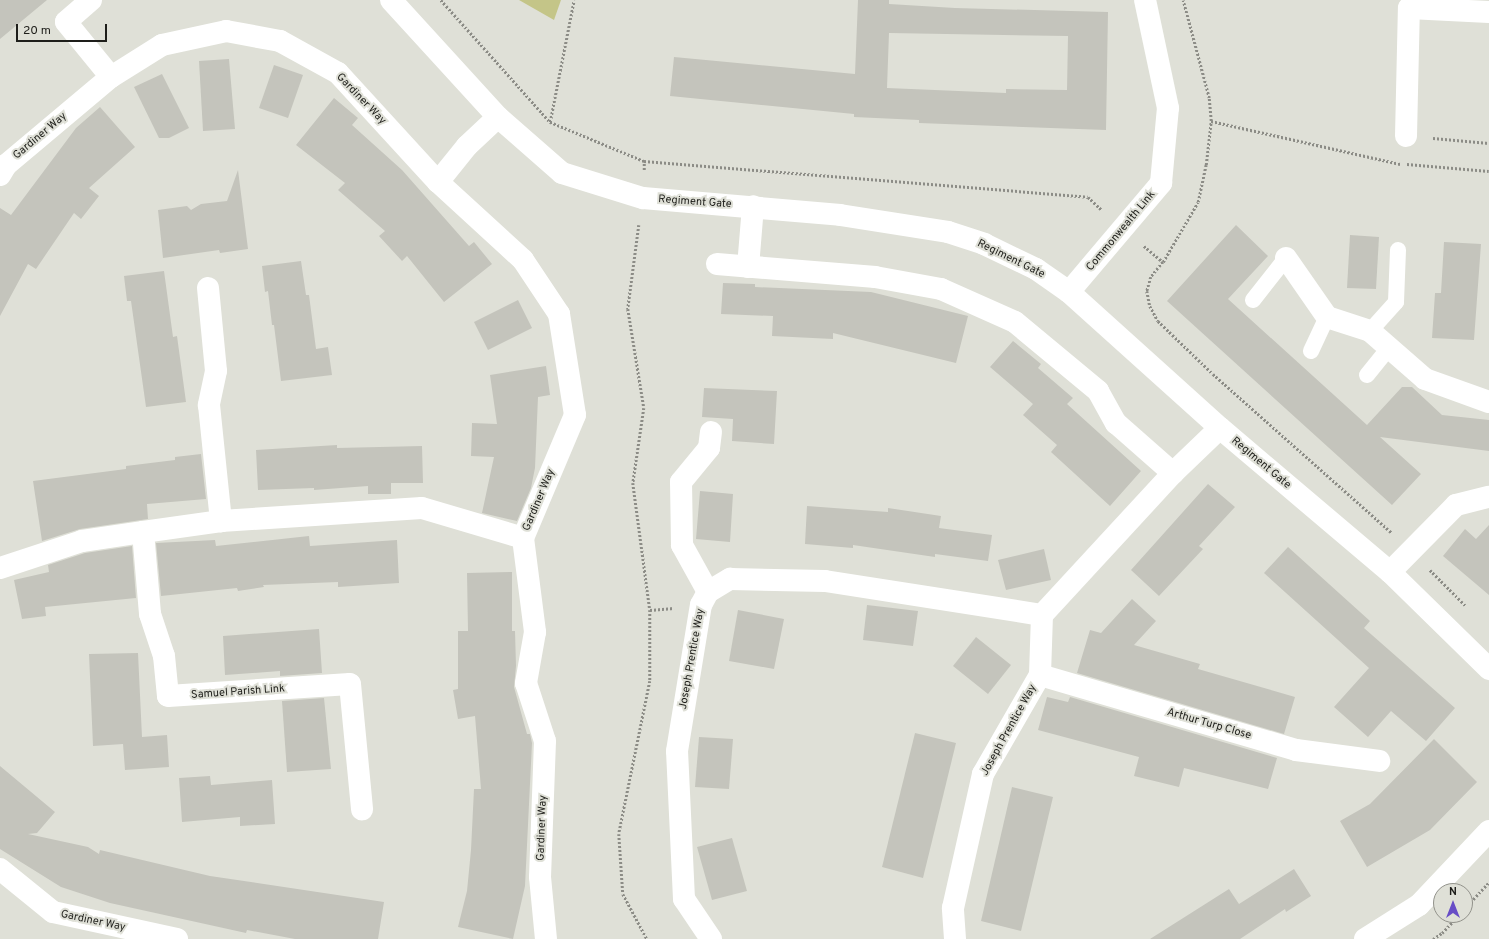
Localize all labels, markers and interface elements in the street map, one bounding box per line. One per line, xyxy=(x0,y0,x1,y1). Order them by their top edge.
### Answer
scale bar xyxy=(18,16,109,42)
text: 20 m xyxy=(23,23,51,39)
street label: Gardiner Way xyxy=(333,71,389,127)
street label: Gardiner Way xyxy=(10,110,70,162)
street label: Commonwealth Link xyxy=(1084,188,1158,274)
street label: Regiment Gate xyxy=(658,193,732,211)
street label: Regiment Gate xyxy=(975,237,1047,281)
street label: Regiment Gate xyxy=(1229,434,1293,492)
street label: Gardiner Way xyxy=(520,467,558,533)
street label: Joseph Prentice Way xyxy=(677,607,707,711)
street label: Samuel Parish Link xyxy=(191,682,285,702)
street label: Joseph Prentice Way xyxy=(978,682,1040,778)
street label: Arthur Turp Close xyxy=(1165,706,1253,742)
street label: Gardiner Way xyxy=(534,795,550,861)
north arrow xyxy=(1433,883,1473,923)
text: N xyxy=(1449,885,1457,899)
street label: Gardiner Way xyxy=(59,908,127,934)

